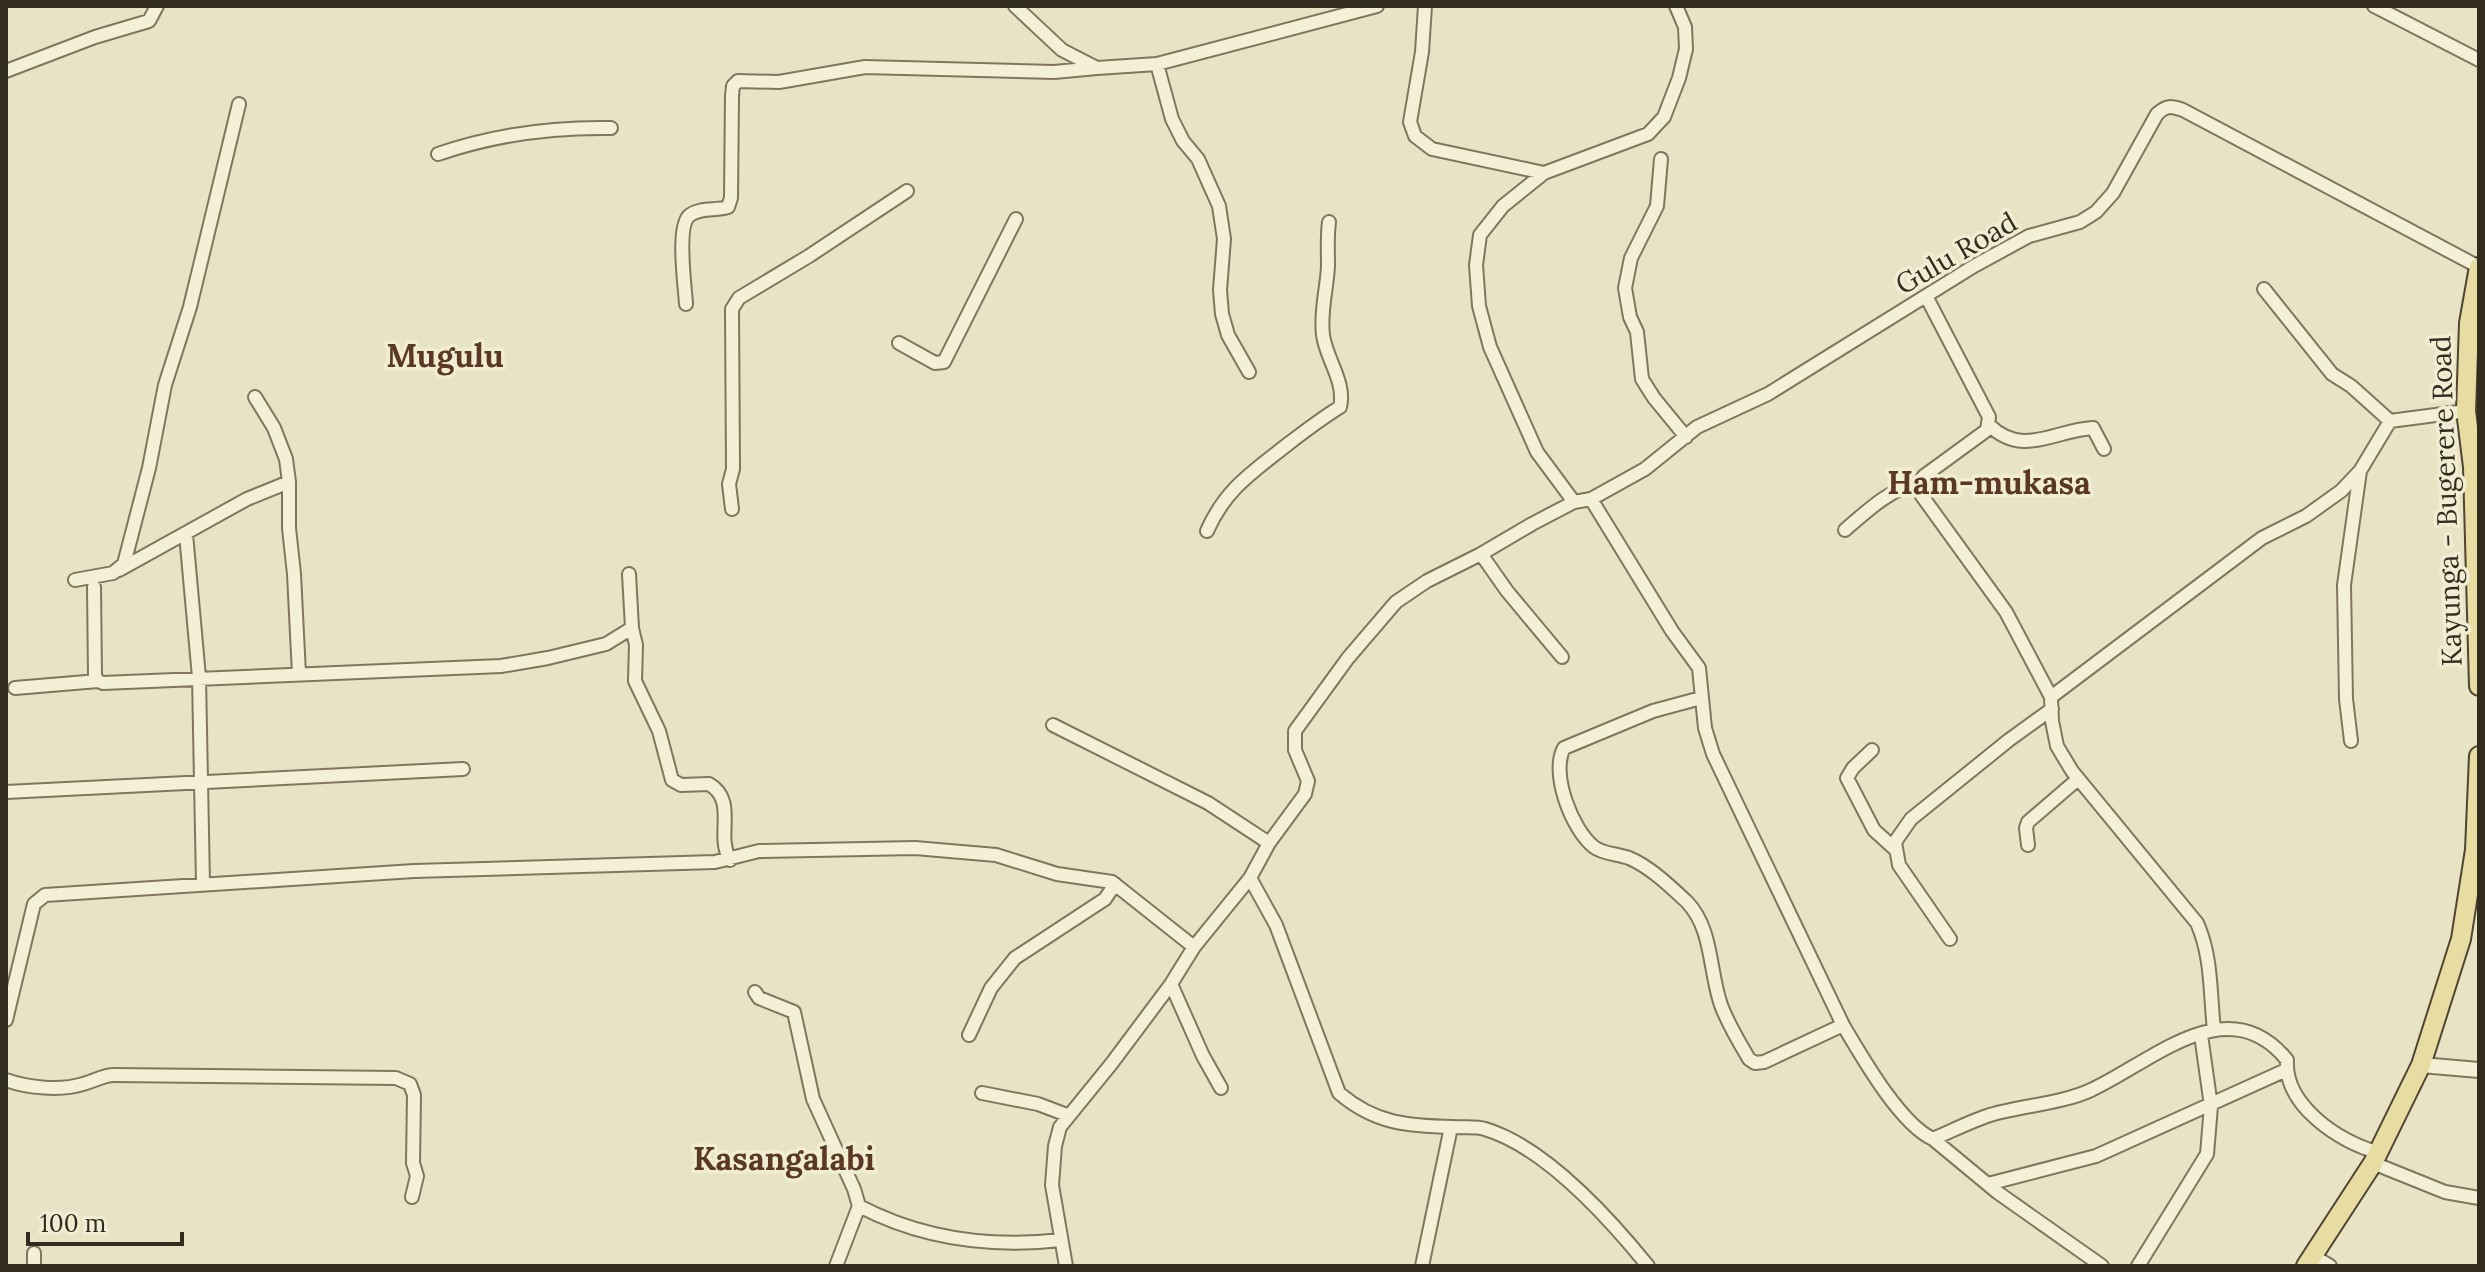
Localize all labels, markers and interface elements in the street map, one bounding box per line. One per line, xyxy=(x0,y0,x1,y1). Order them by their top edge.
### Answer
street label: Gulu Road xyxy=(1889,204,2023,302)
district label: Mugulu xyxy=(386,335,504,376)
street label: Kayunga - Bugerere Road xyxy=(2422,335,2470,667)
district label: Ham-mukasa xyxy=(1887,462,2091,503)
district label: Kasangalabi xyxy=(693,1138,875,1179)
scale bar xyxy=(28,1196,182,1246)
text: 100 m xyxy=(40,1208,106,1239)

